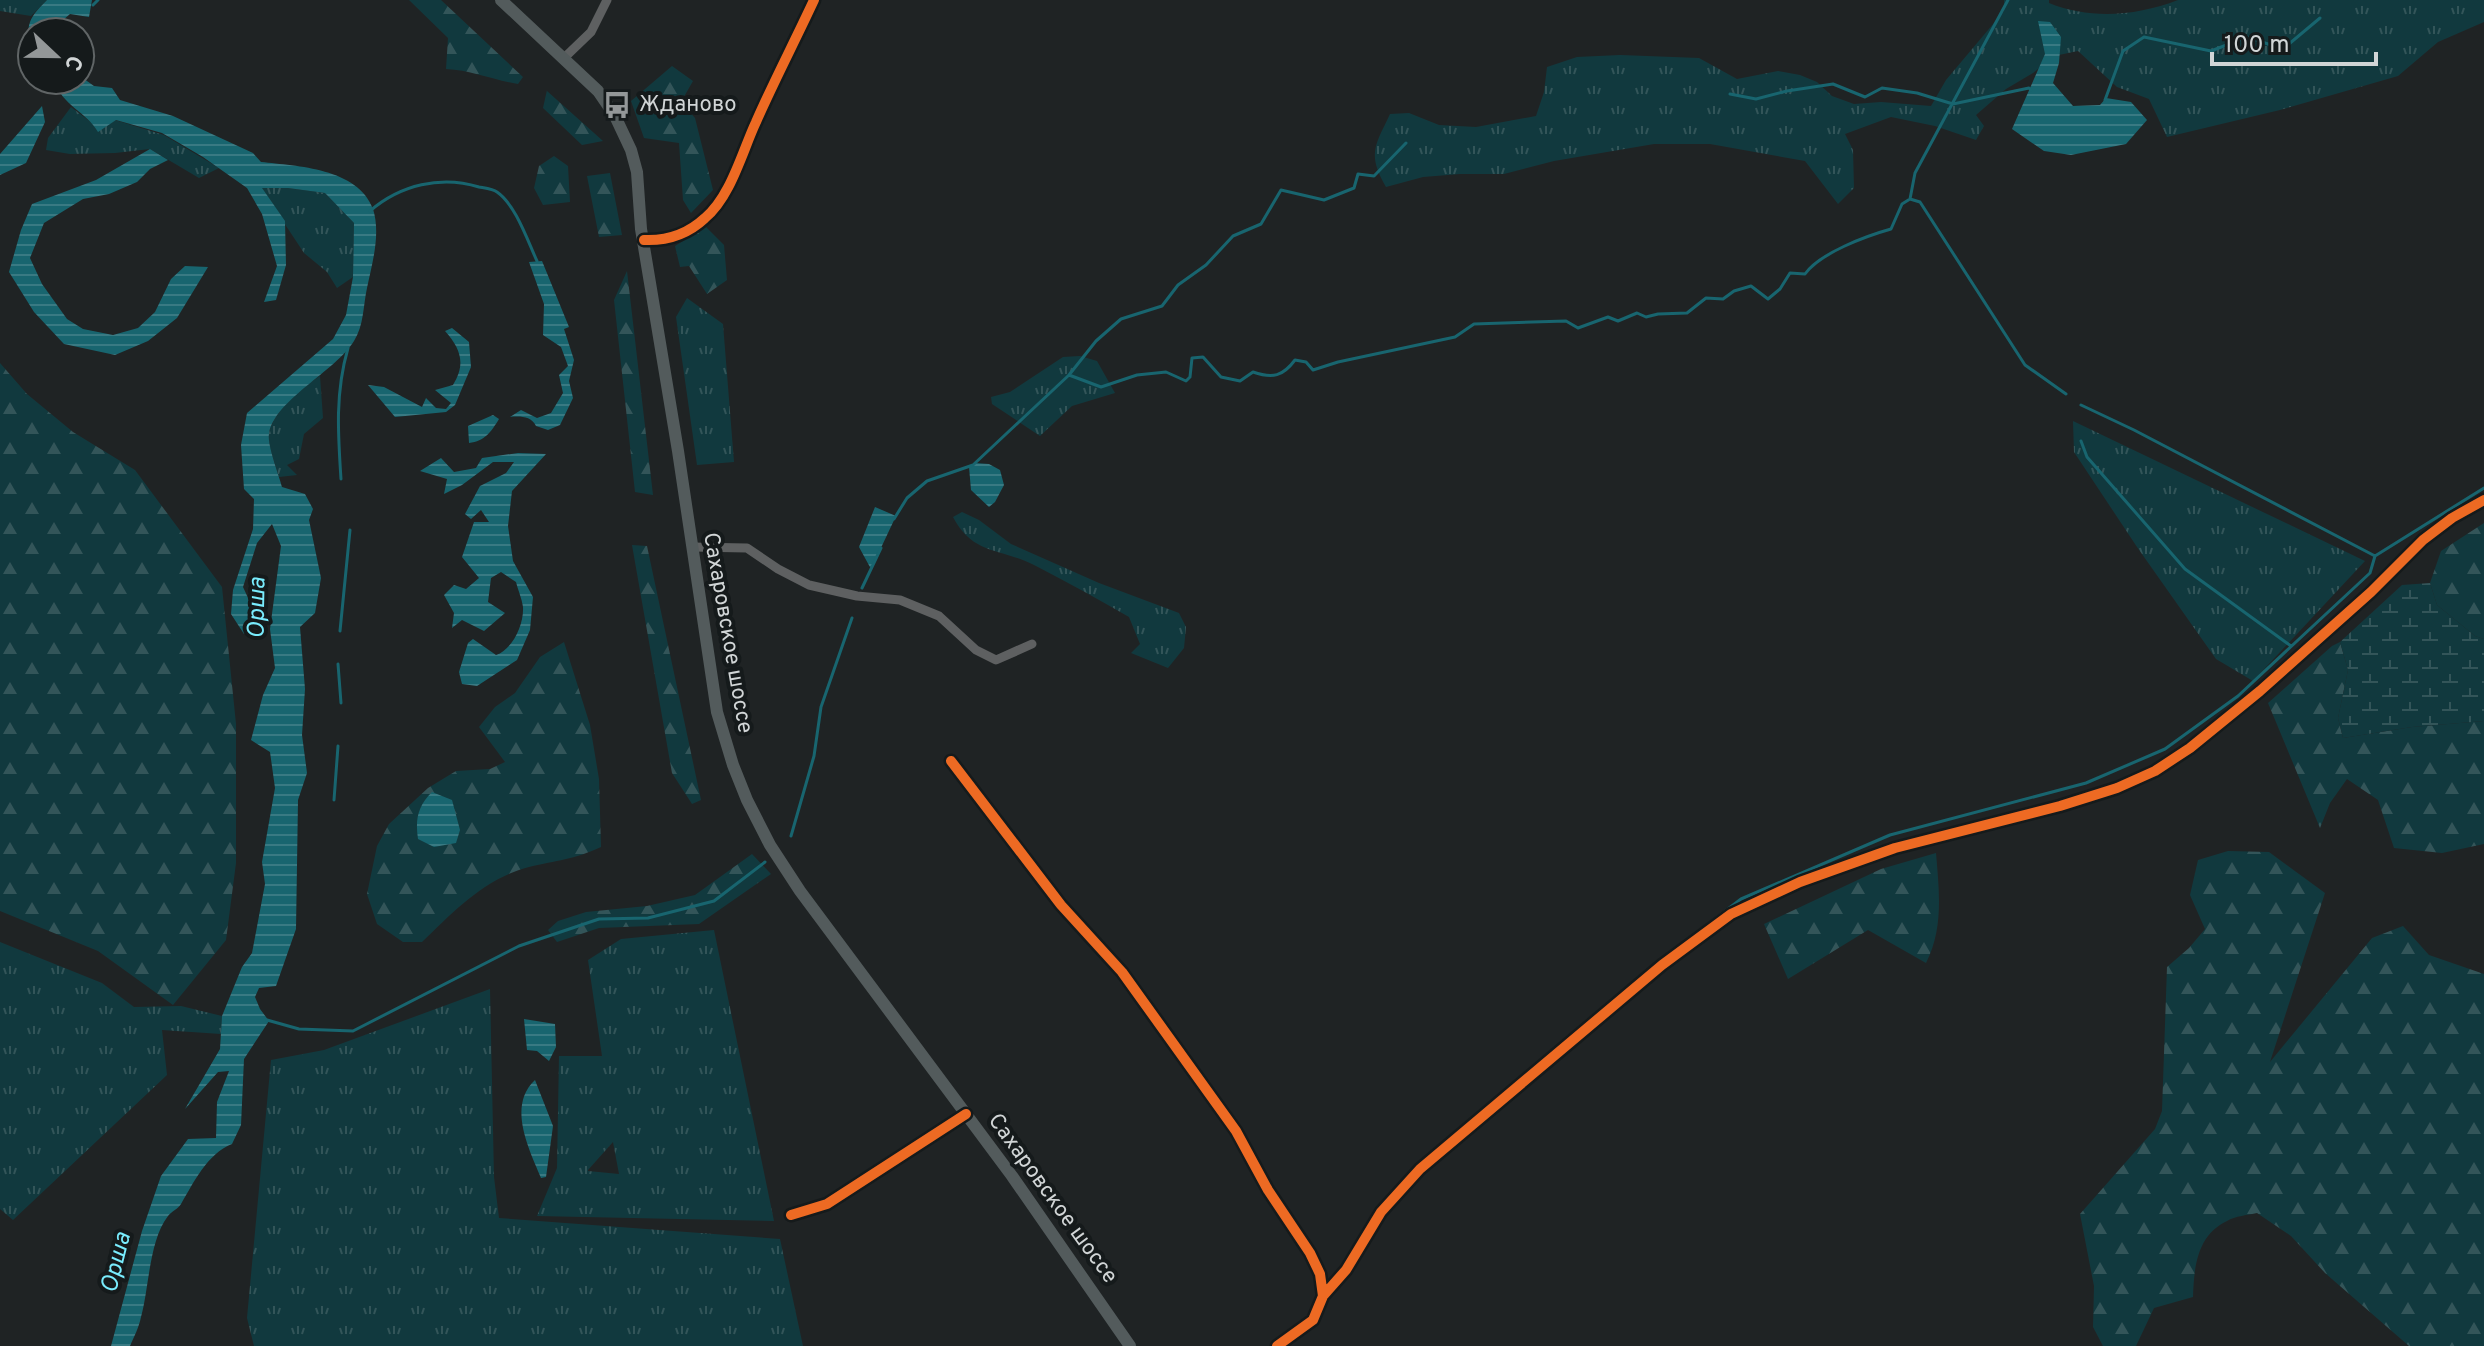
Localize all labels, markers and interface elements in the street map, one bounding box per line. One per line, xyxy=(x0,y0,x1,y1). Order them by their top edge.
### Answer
north arrow xyxy=(16,16,96,96)
scale bar xyxy=(2212,16,2376,66)
text: 100 m xyxy=(2224,31,2290,61)
text: С xyxy=(57,51,87,74)
bus stop icon: Жданово xyxy=(602,90,632,120)
place label: Жданово xyxy=(639,92,737,119)
street label: Сахаровское шоссе xyxy=(696,530,758,736)
water label: Орша xyxy=(242,576,274,639)
street label: Сахаровское шоссе xyxy=(981,1109,1123,1289)
water label: Орша xyxy=(95,1229,139,1297)

